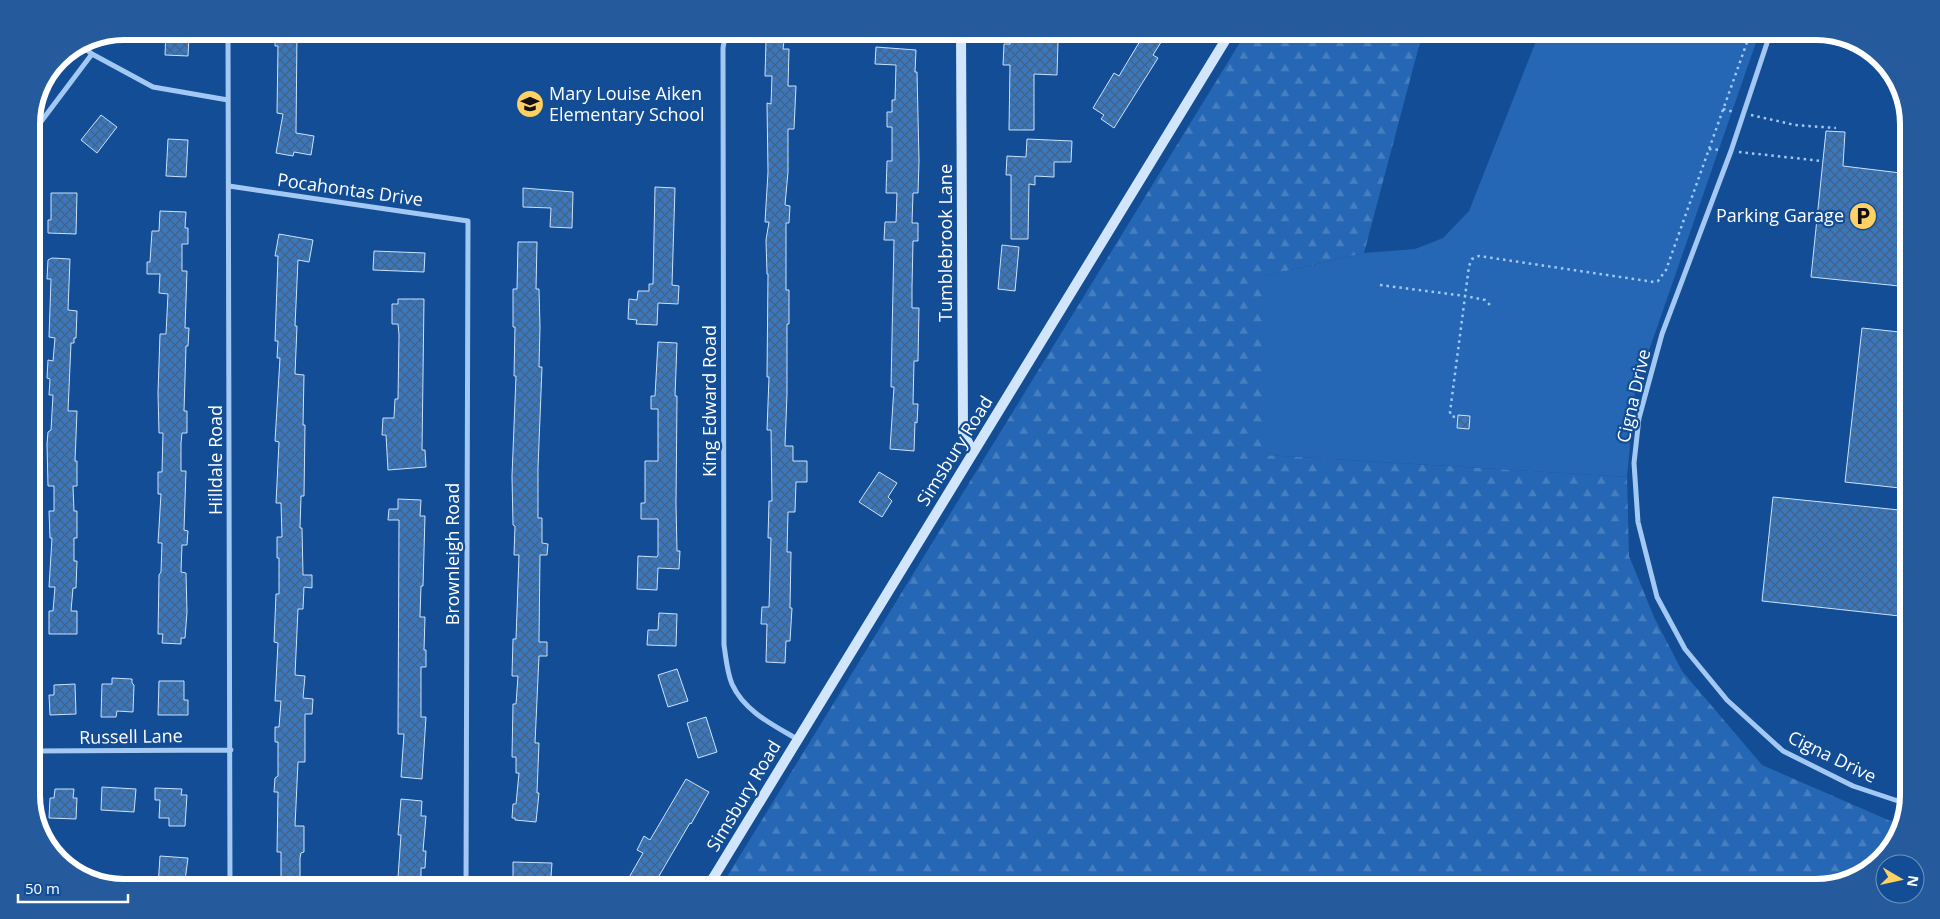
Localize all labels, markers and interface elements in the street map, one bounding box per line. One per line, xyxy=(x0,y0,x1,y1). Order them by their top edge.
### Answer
place label: Mary Louise Aiken Elementary School xyxy=(549,81,705,126)
school or university icon: Mary Louise Aiken Elementary School xyxy=(515,89,545,119)
street label: Tumblebrook Lane xyxy=(933,164,957,322)
street label: Pocahontas Drive xyxy=(276,167,425,211)
parking icon: Parking Garage xyxy=(1848,201,1878,231)
place label: Parking Garage xyxy=(1716,203,1844,227)
street label: King Edward Road xyxy=(697,325,721,477)
street label: Cigna Drive xyxy=(1611,347,1655,445)
street label: Simsbury Road xyxy=(911,391,998,510)
street label: Hilldale Road xyxy=(203,405,227,515)
street label: Brownleigh Road xyxy=(440,483,464,625)
street label: Russell Lane xyxy=(79,723,183,749)
street label: Cigna Drive xyxy=(1784,724,1881,788)
street label: Simsbury Road xyxy=(700,735,786,856)
north arrow xyxy=(1875,854,1925,904)
scale bar xyxy=(18,872,128,904)
text: N xyxy=(1903,874,1924,888)
text: 50 m xyxy=(25,878,60,898)

